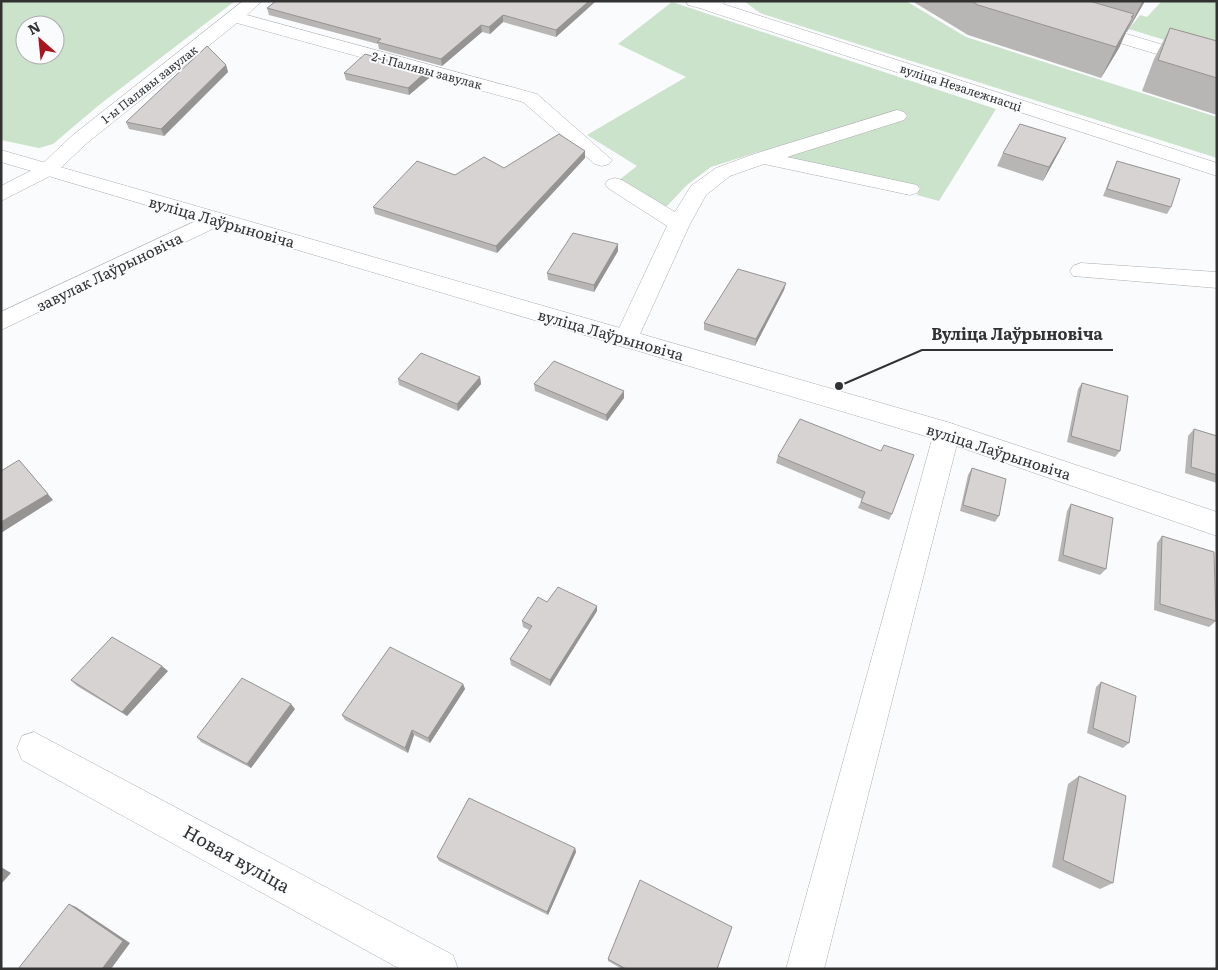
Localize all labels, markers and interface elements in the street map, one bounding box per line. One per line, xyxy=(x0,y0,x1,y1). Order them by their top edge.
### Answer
north arrow xyxy=(15,15,65,65)
text: N xyxy=(24,16,44,39)
street label: 1-ы Палявы завулак xyxy=(97,41,201,127)
street label: 2-і Палявы завулак xyxy=(370,47,484,93)
street label: вуліца Незалежнасці xyxy=(898,59,1024,115)
street label: вуліца Лаўрыновіча xyxy=(146,189,299,253)
street label: завулак Лаўрыновіча xyxy=(32,225,187,316)
street label: вуліца Лаўрыновіча xyxy=(535,302,688,366)
callout: Вуліца Лаўрыновіча xyxy=(922,319,1113,350)
text: Вуліца Лаўрыновіча xyxy=(931,321,1104,345)
street label: вуліца Лаўрыновіча xyxy=(924,417,1075,486)
street label: Новая вуліца xyxy=(179,817,296,899)

